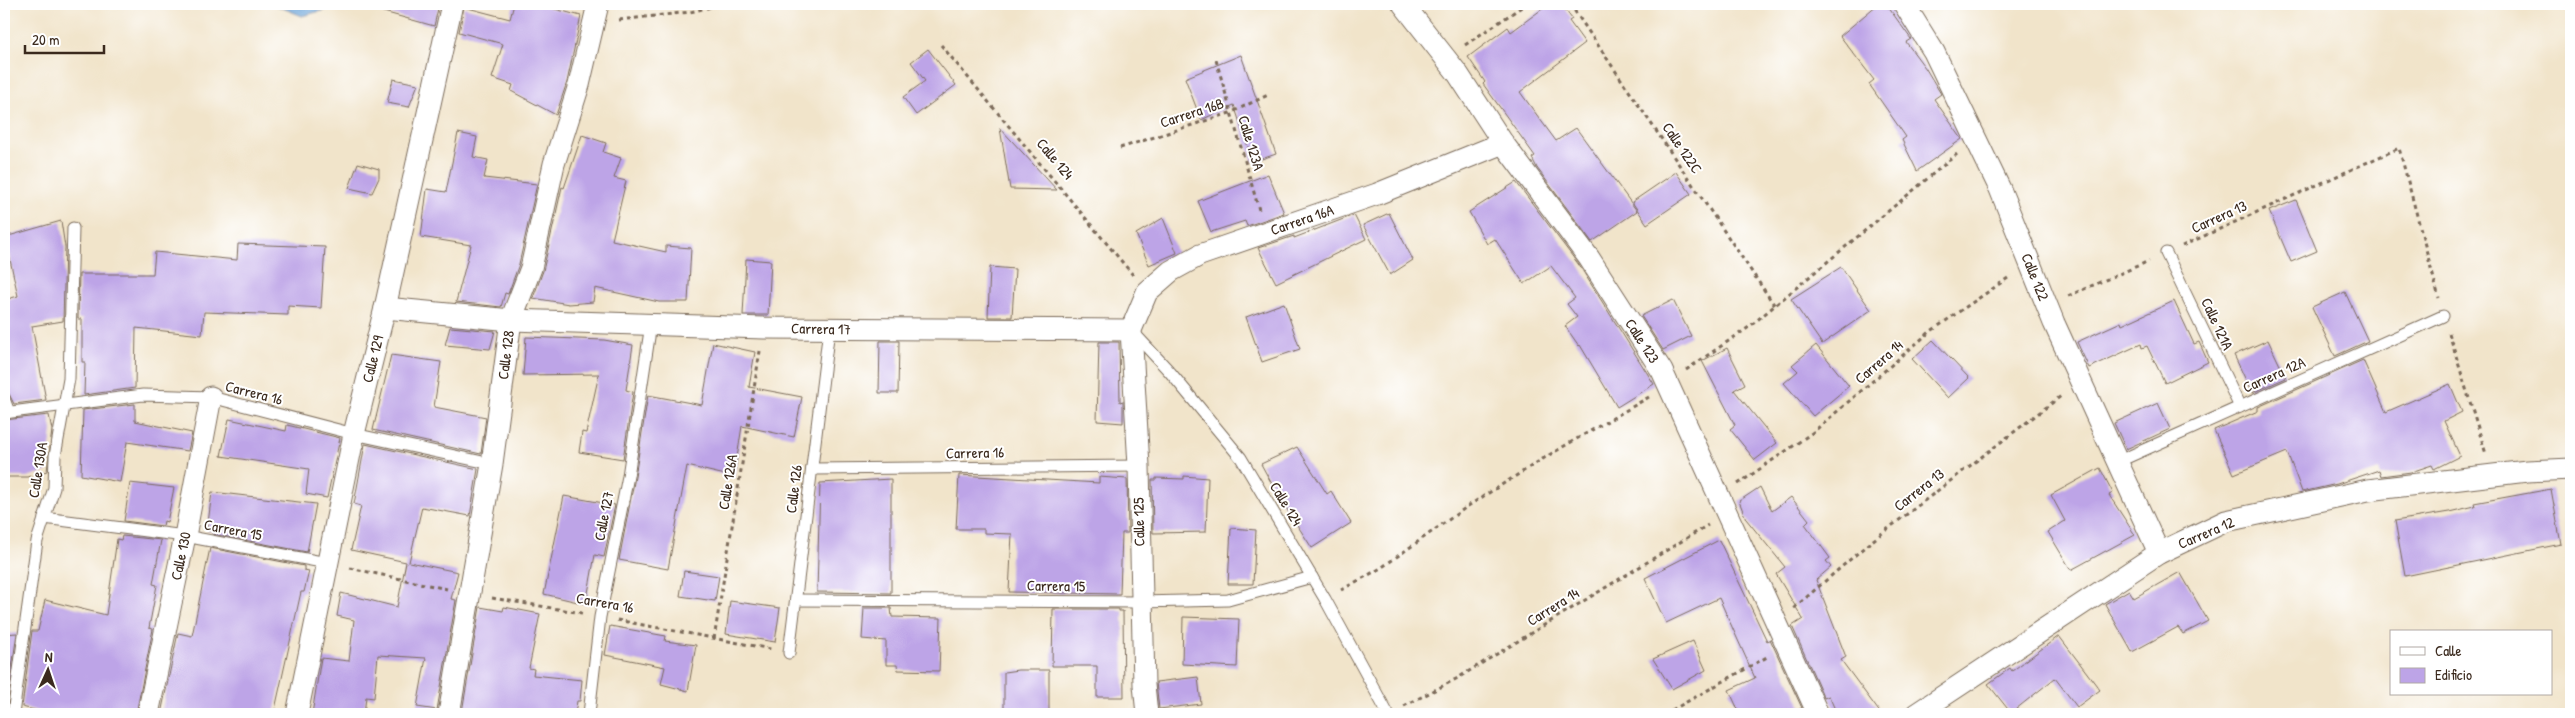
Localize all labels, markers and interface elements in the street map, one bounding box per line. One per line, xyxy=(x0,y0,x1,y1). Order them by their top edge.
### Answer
scale bar xyxy=(25,22,104,54)
text: 20 m xyxy=(32,29,59,50)
street label: Carrera 16B xyxy=(1157,92,1226,133)
street label: Calle 123A xyxy=(1233,113,1270,174)
street label: Calle 122C xyxy=(1658,118,1707,178)
street label: Calle 124 xyxy=(1032,134,1079,184)
street label: Carrera 13 xyxy=(2188,195,2250,238)
street label: Carrera 16A xyxy=(1267,199,1337,240)
street label: Calle 122 xyxy=(2016,250,2054,304)
street label: Calle 121A xyxy=(2196,294,2239,354)
street label: Calle 123 xyxy=(1620,314,1665,367)
street label: Carrera 17 xyxy=(791,317,851,340)
street label: Calle 128 xyxy=(492,329,519,381)
street label: Calle 129 xyxy=(357,333,389,385)
street label: Carrera 14 xyxy=(1850,334,1908,389)
street label: Carrera 12A xyxy=(2239,351,2309,398)
street label: Carrera 16 xyxy=(223,375,285,410)
street label: Calle 130A xyxy=(23,440,52,499)
street label: Carrera 16 xyxy=(946,441,1004,464)
street label: Calle 126A xyxy=(713,452,742,511)
street label: Carrera 13 xyxy=(1889,463,1949,516)
street label: Calle 126 xyxy=(780,464,807,514)
street label: Calle 124 xyxy=(1265,478,1308,530)
street label: Calle 127 xyxy=(588,489,619,542)
street label: Calle 125 xyxy=(1128,497,1149,547)
street label: Carrera 12 xyxy=(2174,511,2237,554)
street label: Carrera 15 xyxy=(202,514,264,546)
street label: Calle 130 xyxy=(165,530,196,582)
street label: Carrera 15 xyxy=(1027,574,1086,597)
street label: Carrera 14 xyxy=(1523,582,1583,631)
street label: Carrera 16 xyxy=(575,587,636,618)
legend xyxy=(2390,630,2552,696)
text: Calle xyxy=(2435,640,2462,661)
north arrow xyxy=(22,646,72,696)
text: N xyxy=(44,647,53,666)
text: Edificio xyxy=(2435,664,2472,685)

